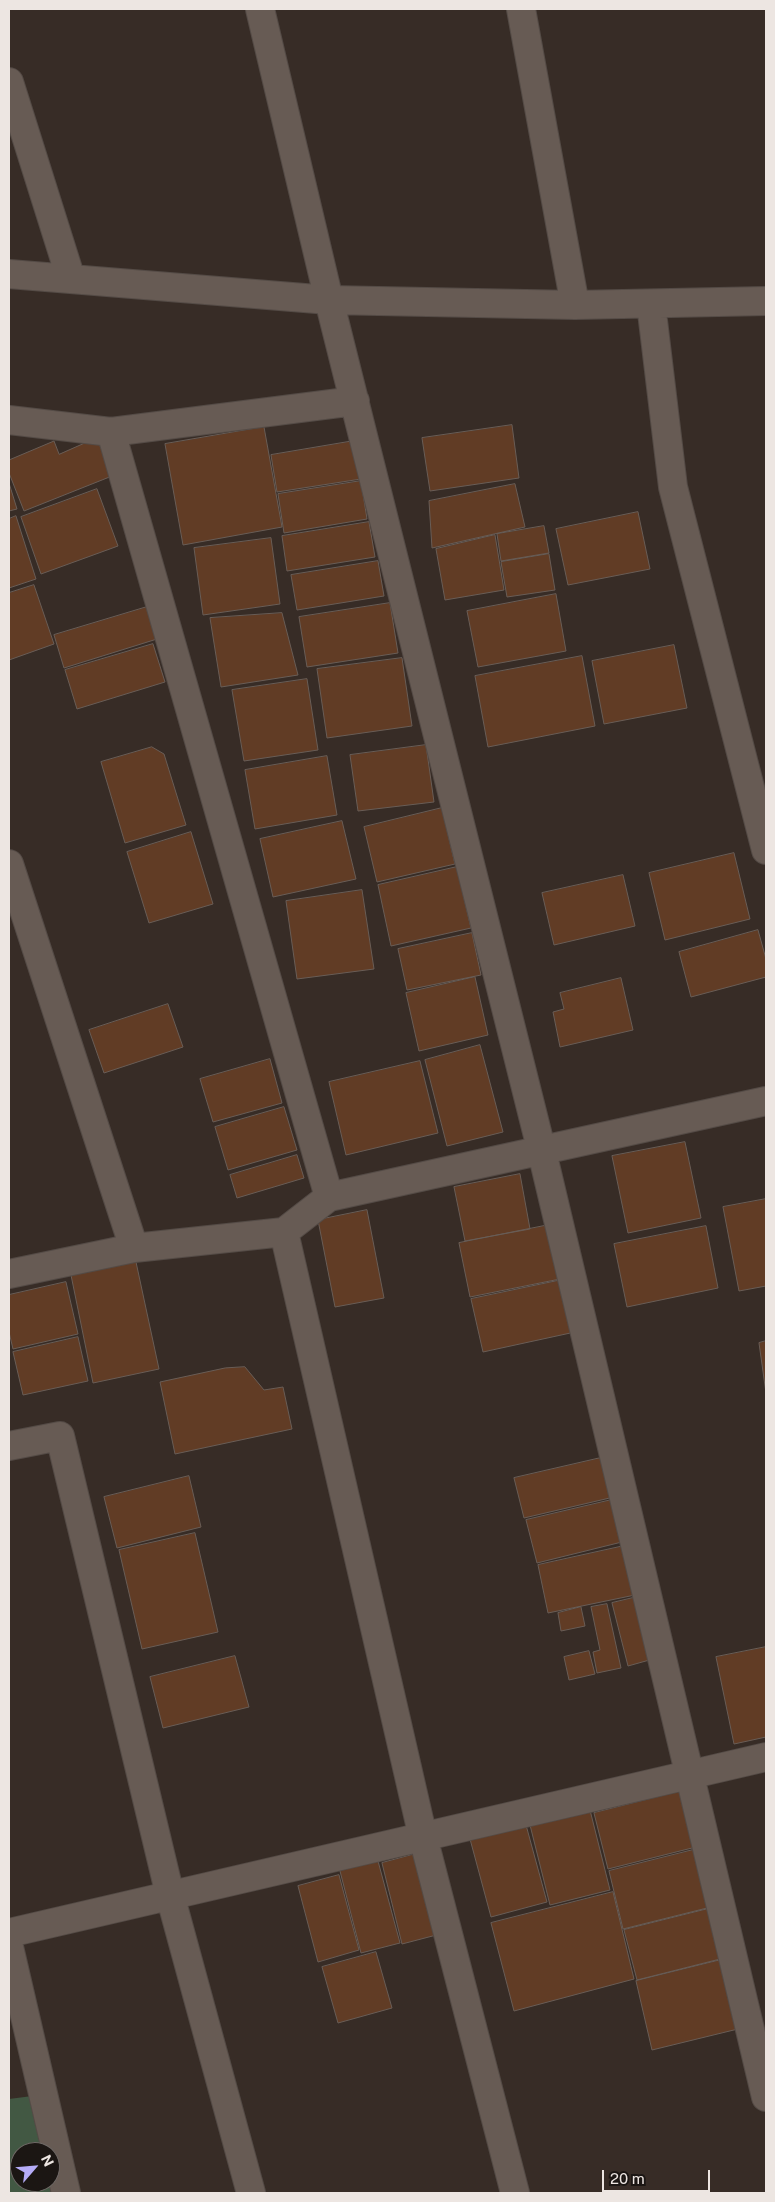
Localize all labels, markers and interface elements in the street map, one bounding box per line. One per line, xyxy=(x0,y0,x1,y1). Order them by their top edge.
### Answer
north arrow xyxy=(10,2142,60,2192)
text: N xyxy=(38,2152,57,2169)
scale bar xyxy=(605,2160,712,2192)
text: 20 m xyxy=(610,2170,645,2187)

